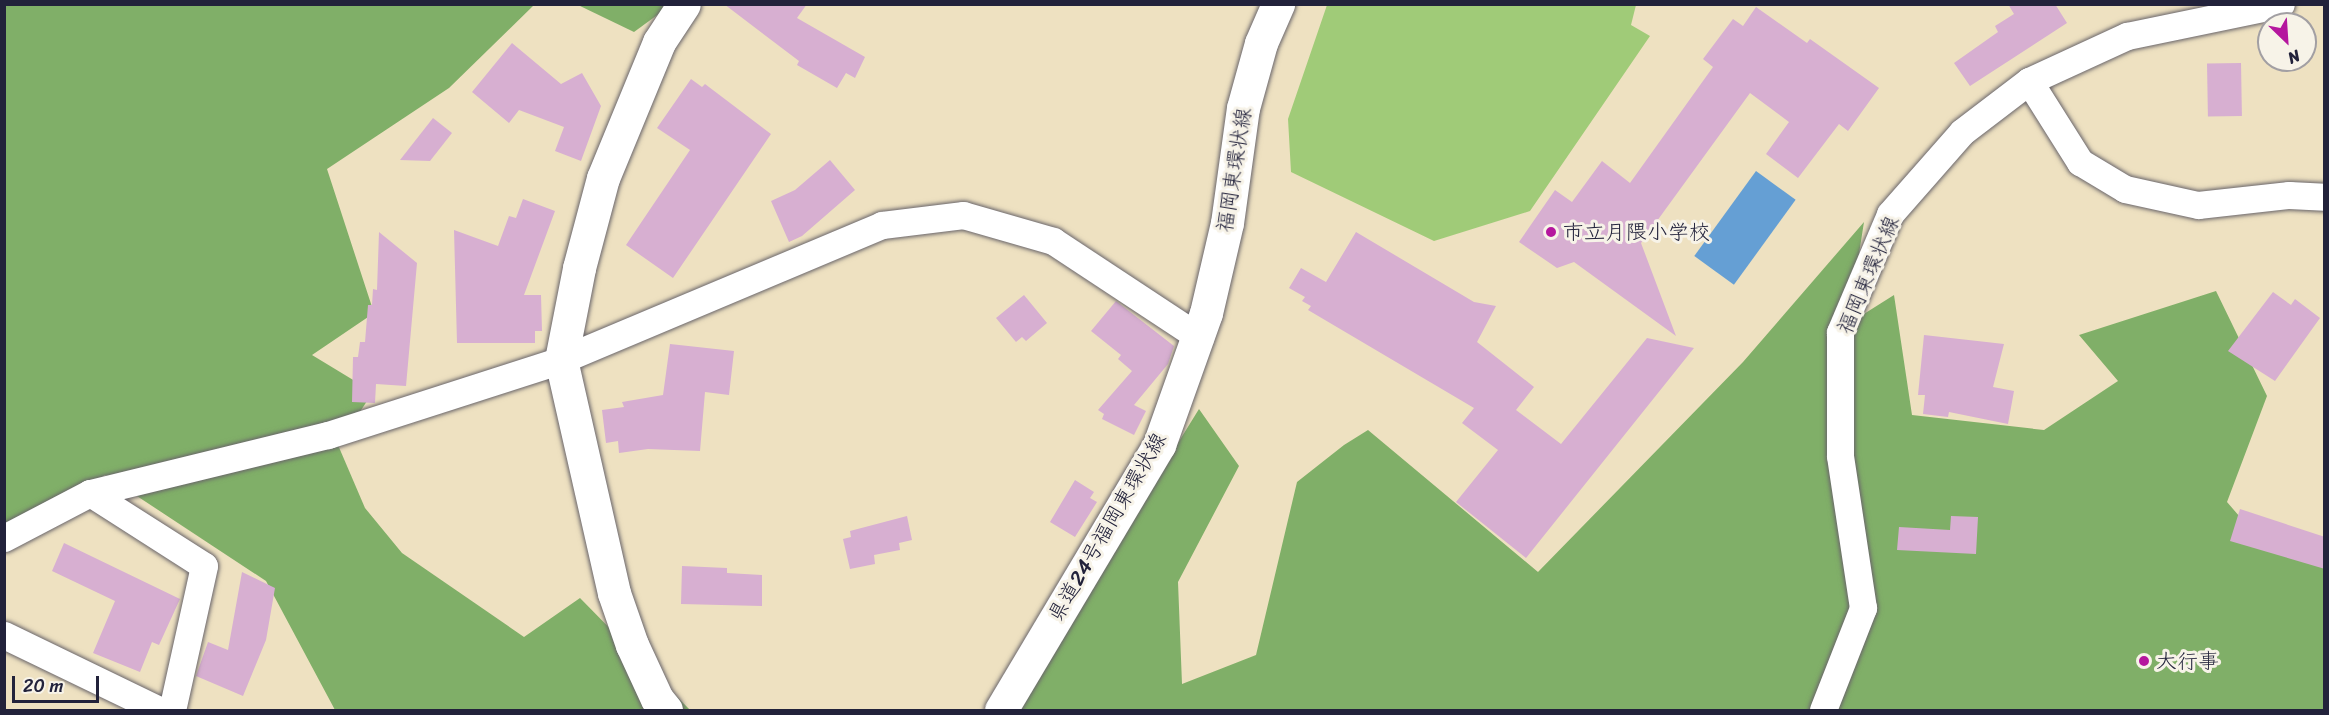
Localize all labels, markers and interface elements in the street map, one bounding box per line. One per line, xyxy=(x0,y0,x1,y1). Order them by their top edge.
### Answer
north arrow xyxy=(2257,12,2317,72)
text: N xyxy=(2283,41,2305,72)
street label: 福岡東環状線 xyxy=(1212,106,1256,234)
street label: 福岡東環状線 xyxy=(1832,212,1904,338)
place label: 市立月隈小学校 xyxy=(1563,219,1710,245)
marker: 市立月隈小学校 xyxy=(1544,225,1558,239)
street label: 県道24号福岡東環状線 xyxy=(1043,428,1171,626)
place label: 大行事 xyxy=(2156,648,2219,674)
marker: 大行事 xyxy=(2137,654,2151,668)
scale bar xyxy=(15,664,102,702)
text: 20 m xyxy=(23,670,63,702)

